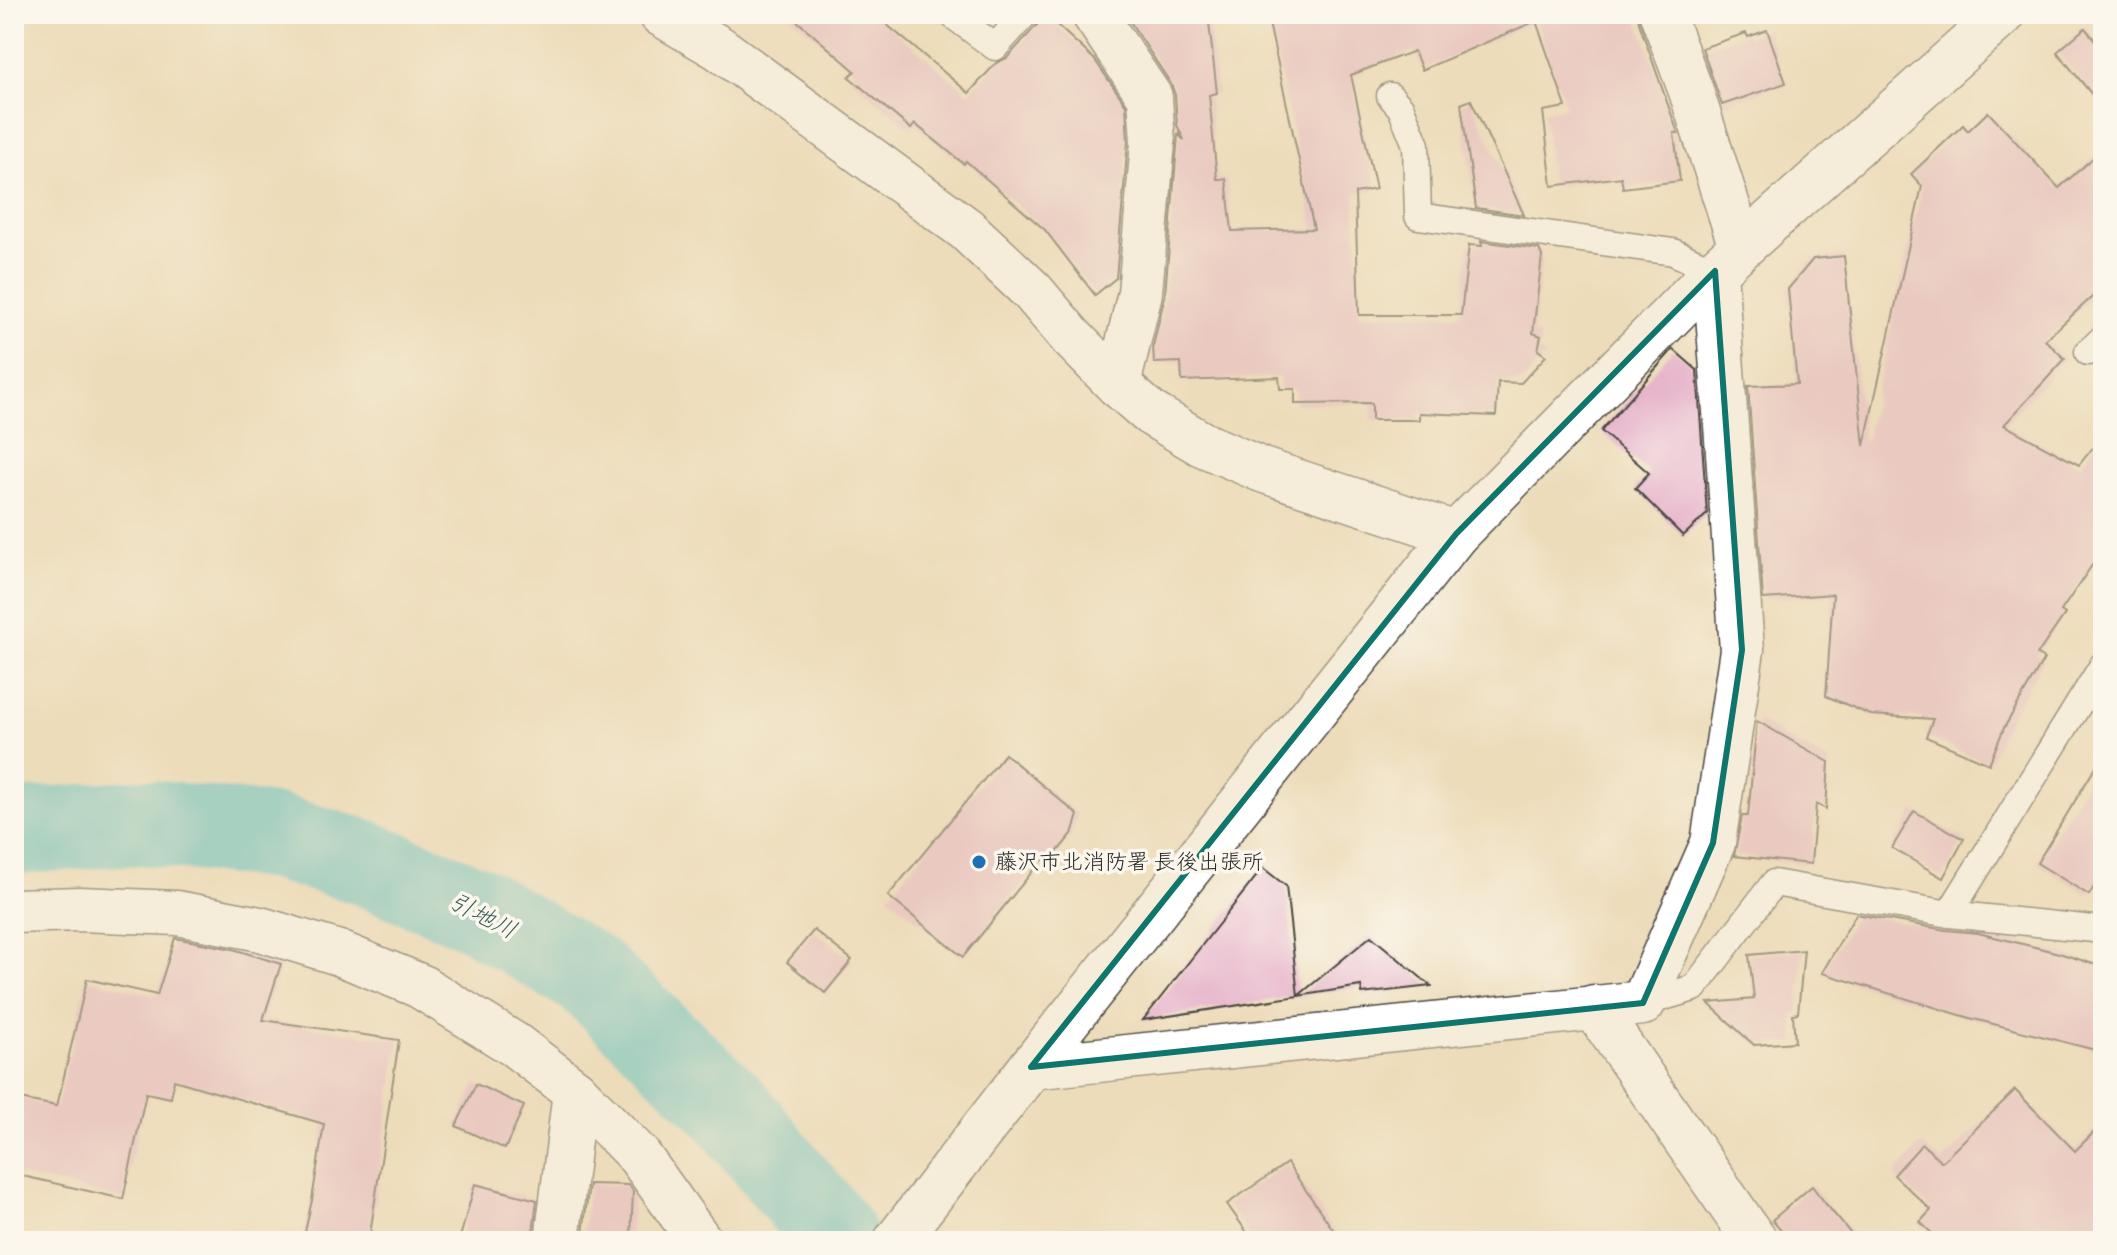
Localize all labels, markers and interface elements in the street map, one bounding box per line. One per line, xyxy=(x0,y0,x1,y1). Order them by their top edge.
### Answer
place label: 藤沢市北消防署 長後出張所 xyxy=(995,848,1264,876)
marker: 藤沢市北消防署 長後出張所 xyxy=(970,853,988,871)
water label: 引地川 xyxy=(444,887,522,945)

